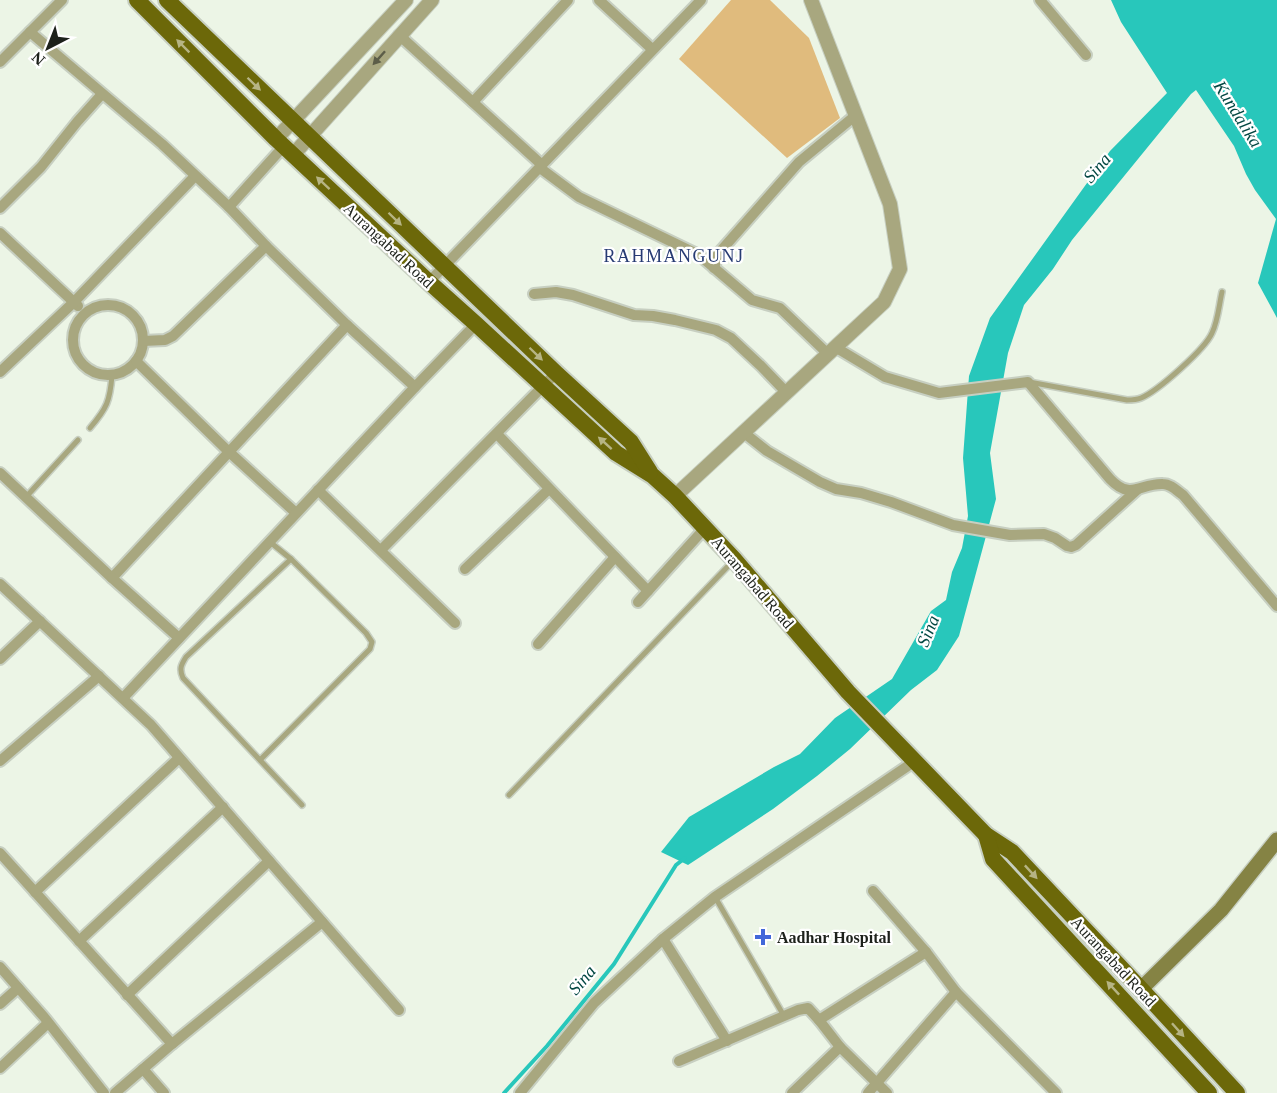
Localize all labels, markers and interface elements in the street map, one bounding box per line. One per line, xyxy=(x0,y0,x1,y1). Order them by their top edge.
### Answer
north arrow xyxy=(18,18,78,78)
one-way arrow xyxy=(177,40,191,54)
text: N xyxy=(28,48,48,69)
one-way arrow xyxy=(372,51,386,66)
water label: Kundalika xyxy=(1209,76,1266,151)
one-way arrow xyxy=(247,77,261,91)
water label: Sina xyxy=(1079,149,1115,187)
one-way arrow xyxy=(316,176,330,190)
street label: Aurangabad Road xyxy=(340,200,437,292)
one-way arrow xyxy=(388,212,403,226)
district label: RAHMANGUNJ xyxy=(603,246,745,266)
one-way arrow xyxy=(528,347,543,361)
one-way arrow xyxy=(598,437,613,450)
street label: Aurangabad Road xyxy=(707,533,797,632)
water label: Sina xyxy=(913,612,943,650)
one-way arrow xyxy=(1023,865,1037,879)
street label: Aurangabad Road xyxy=(1067,913,1159,1010)
marker: Aadhar Hospital xyxy=(754,928,772,946)
place label: Aadhar Hospital xyxy=(777,929,892,947)
water label: Sina xyxy=(564,961,600,999)
one-way arrow xyxy=(1106,981,1120,996)
one-way arrow xyxy=(1171,1022,1185,1036)

